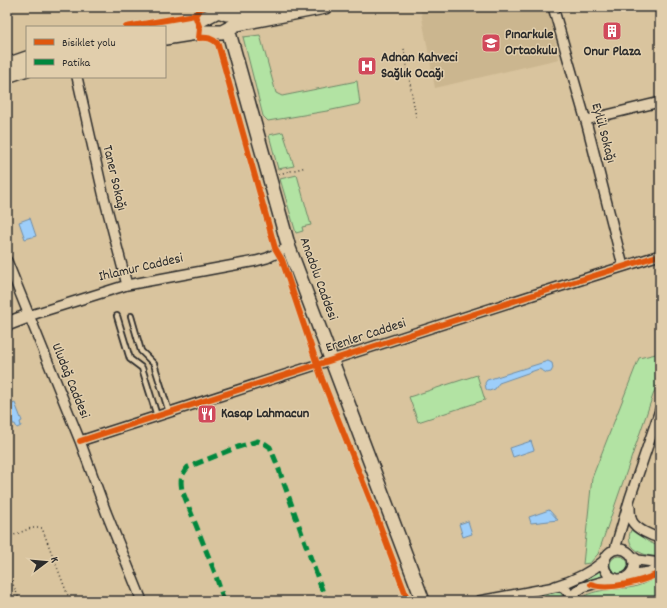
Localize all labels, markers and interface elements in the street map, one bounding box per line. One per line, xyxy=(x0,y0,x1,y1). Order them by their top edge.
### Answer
building icon: Onur Plaza xyxy=(601,20,623,42)
place label: Pınarkule Ortaokulu xyxy=(505,25,557,61)
legend xyxy=(26,26,166,78)
school or university icon: Pınarkule Ortaokulu xyxy=(480,32,502,54)
text: Bisiklet yolu xyxy=(62,35,116,52)
place label: Onur Plaza xyxy=(583,42,642,62)
place label: Adnan Kahveci Sağlık Ocağı xyxy=(381,48,458,84)
text: Patika xyxy=(62,55,91,72)
hospital icon: Adnan Kahveci Sağlık Ocağı xyxy=(356,55,378,77)
street label: Eylül Sokağı xyxy=(585,101,621,165)
street label: Taner Sokağı xyxy=(97,143,131,213)
street label: Anadolu Caddesi xyxy=(294,235,342,324)
street label: Ihlamur Caddesi xyxy=(97,248,186,287)
street label: Erenler Caddesi xyxy=(323,313,409,358)
street label: Uludağ Caddesi xyxy=(46,340,94,422)
restaurant icon: Kasap Lahmacun xyxy=(196,403,218,425)
place label: Kasap Lahmacun xyxy=(221,404,310,424)
north arrow xyxy=(26,542,66,582)
text: K xyxy=(45,555,62,564)

